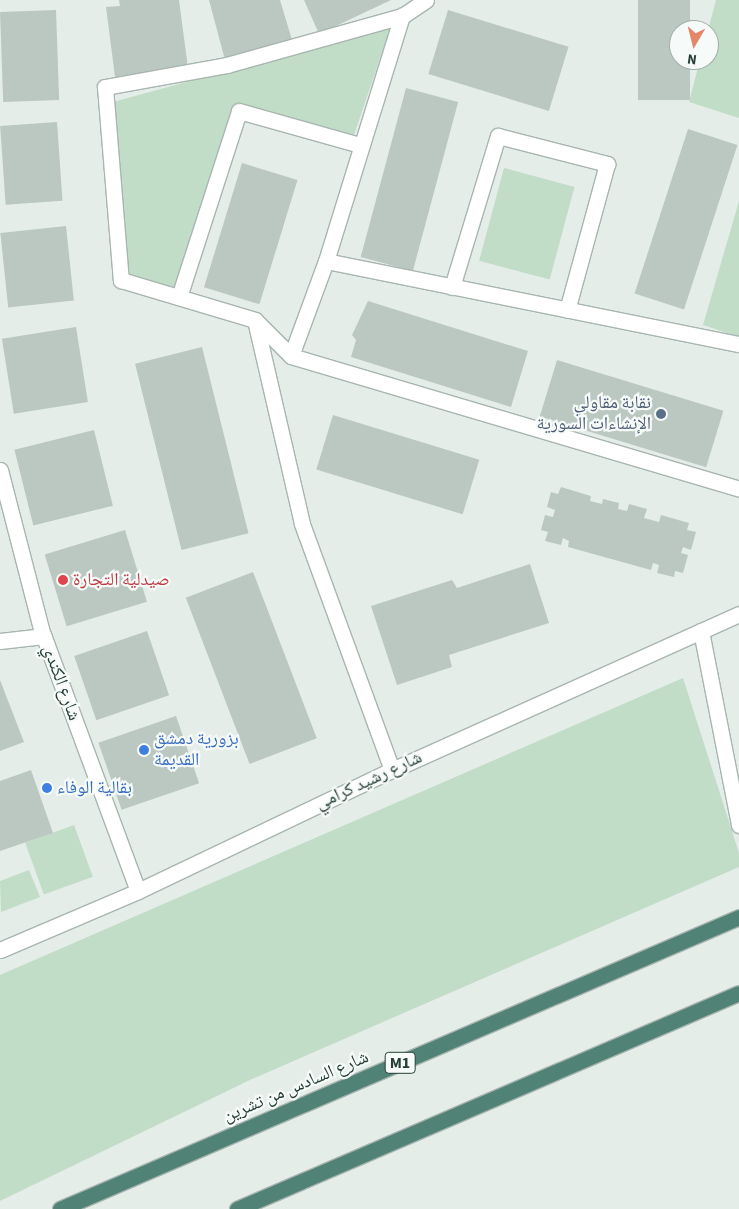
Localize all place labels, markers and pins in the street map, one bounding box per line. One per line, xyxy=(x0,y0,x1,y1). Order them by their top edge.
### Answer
place label: نقابة مقاولي الإنشاءات السورية xyxy=(537,393,651,436)
marker: نقابة مقاولي الإنشاءات السورية xyxy=(655,408,667,420)
place label: صيدلية التجارة xyxy=(73,569,170,591)
marker: صيدلية التجارة xyxy=(57,574,69,586)
place label: بزورية دمشق القديمة xyxy=(154,729,239,772)
marker: بزورية دمشق القديمة xyxy=(138,744,150,756)
place label: بقالية الوفاء xyxy=(57,777,132,799)
marker: بقالية الوفاء xyxy=(41,782,53,794)

